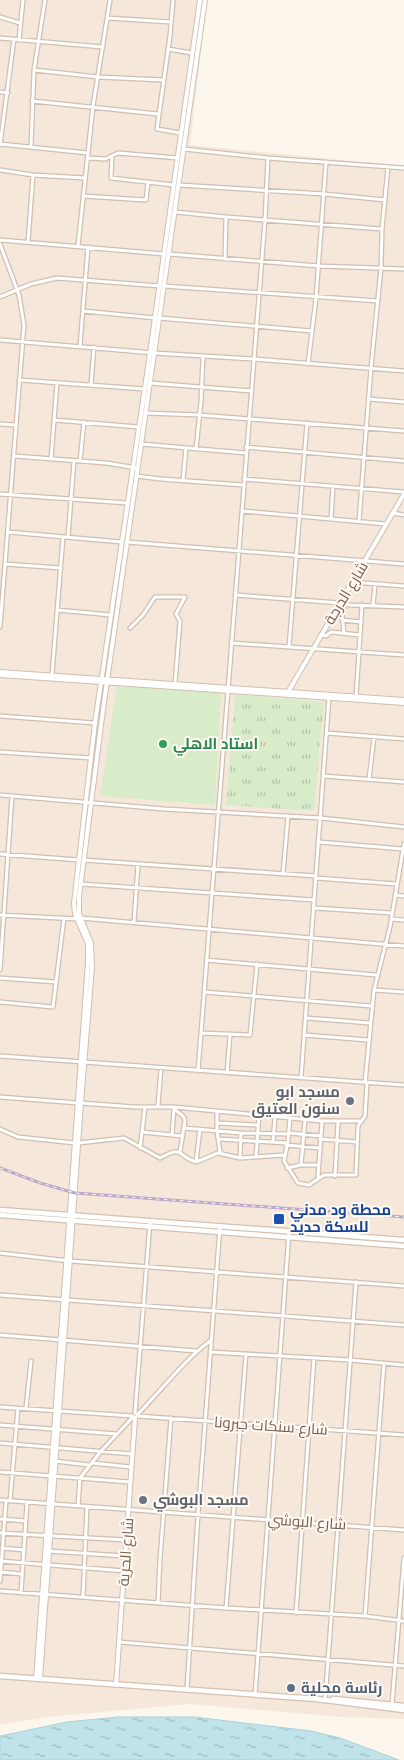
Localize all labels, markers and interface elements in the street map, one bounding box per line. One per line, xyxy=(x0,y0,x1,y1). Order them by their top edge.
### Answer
street label: شارع الدرجة xyxy=(319,558,374,629)
place label: استاد الاهلي xyxy=(173,734,258,756)
marker: استاد الاهلي xyxy=(157,738,169,750)
place label: مسجد ابو سنون العتيق xyxy=(251,1082,340,1118)
marker: مسجد ابو سنون العتيق xyxy=(344,1095,356,1107)
place label: محطة ود مدني للسكة حديد xyxy=(290,1200,391,1236)
marker: محطة ود مدني للسكة حديد xyxy=(272,1212,286,1226)
street label: شارع سنكات جبرونا xyxy=(213,1412,328,1441)
place label: مسجد البوشي xyxy=(153,1490,249,1512)
marker: مسجد البوشي xyxy=(137,1494,149,1506)
street label: شارع البوشي xyxy=(267,1509,347,1537)
street label: شارع الحرية xyxy=(114,1517,139,1587)
place label: رئاسة محلية xyxy=(301,1678,382,1697)
marker: رئاسة محلية xyxy=(285,1682,297,1694)

